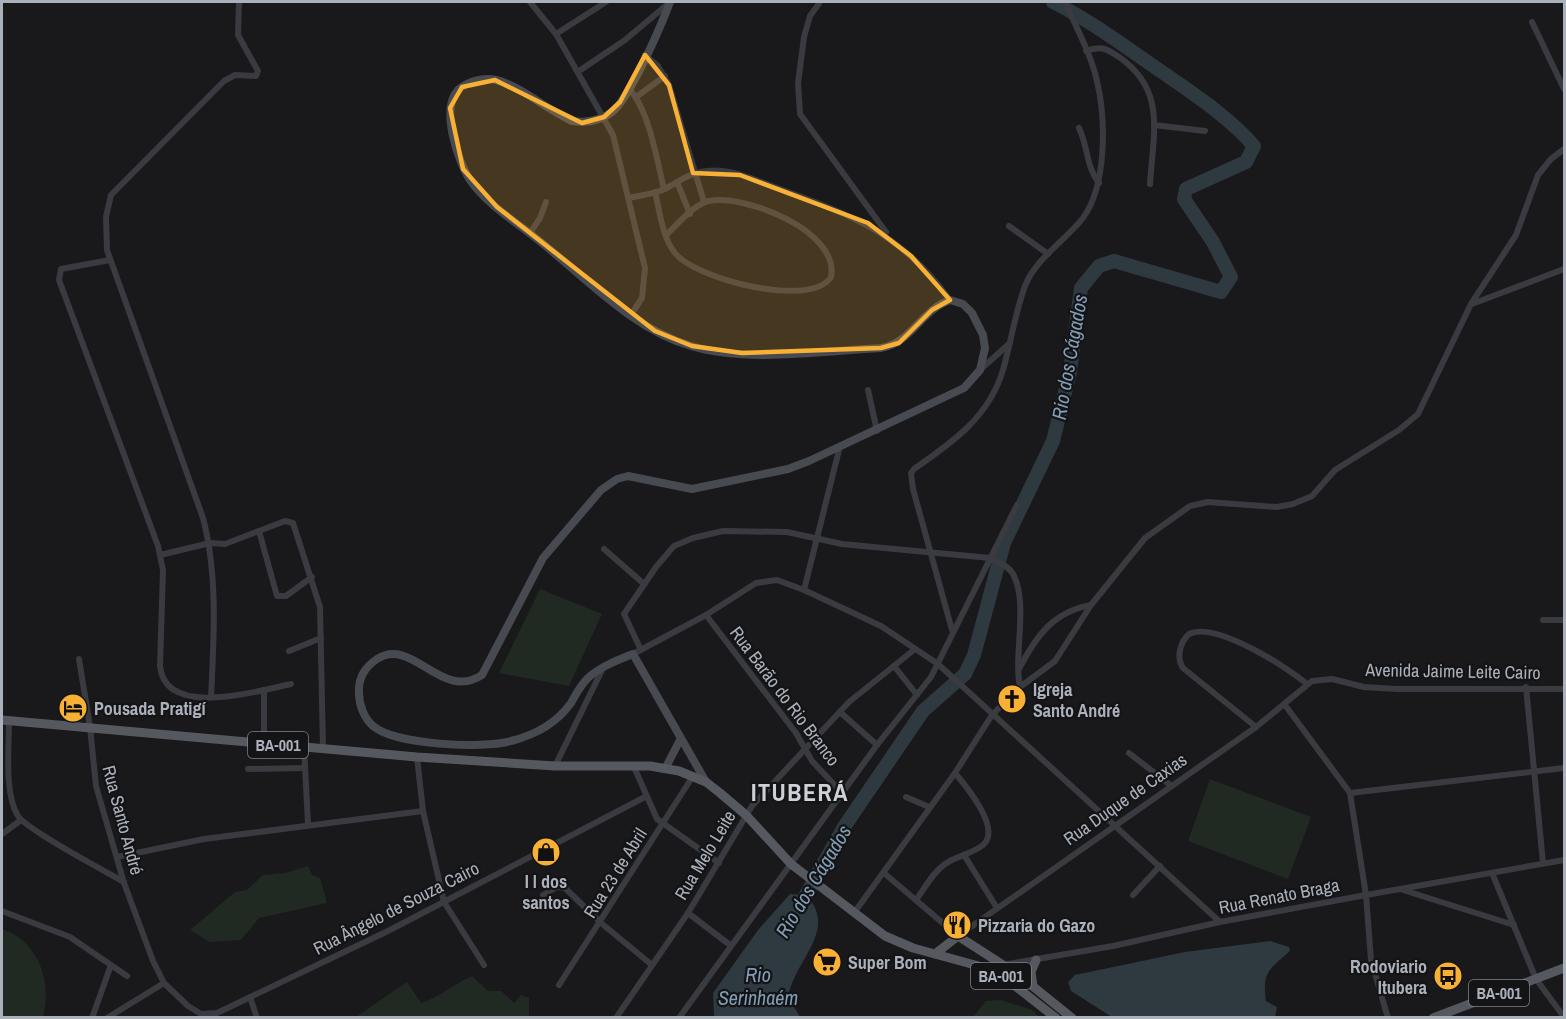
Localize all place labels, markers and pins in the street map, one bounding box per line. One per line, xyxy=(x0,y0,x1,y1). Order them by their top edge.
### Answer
place label: Igreja Santo André xyxy=(1033,677,1120,723)
church icon: Igreja Santo André xyxy=(996,683,1028,715)
hotel icon: Pousada Pratigí xyxy=(57,692,89,724)
place label: Pousada Pratigí xyxy=(94,696,206,721)
shop icon: I l dos santos xyxy=(530,836,562,868)
place label: I l dos santos xyxy=(522,869,570,915)
restaurant icon: Pizzaria do Gazo xyxy=(941,909,973,941)
place label: Pizzaria do Gazo xyxy=(978,913,1095,938)
supermarket icon: Super Bom xyxy=(811,946,843,978)
place label: Super Bom xyxy=(848,950,927,975)
place label: Rodoviario Itubera xyxy=(1350,954,1428,1000)
bus stop icon: Rodoviario Itubera xyxy=(1432,960,1464,992)

